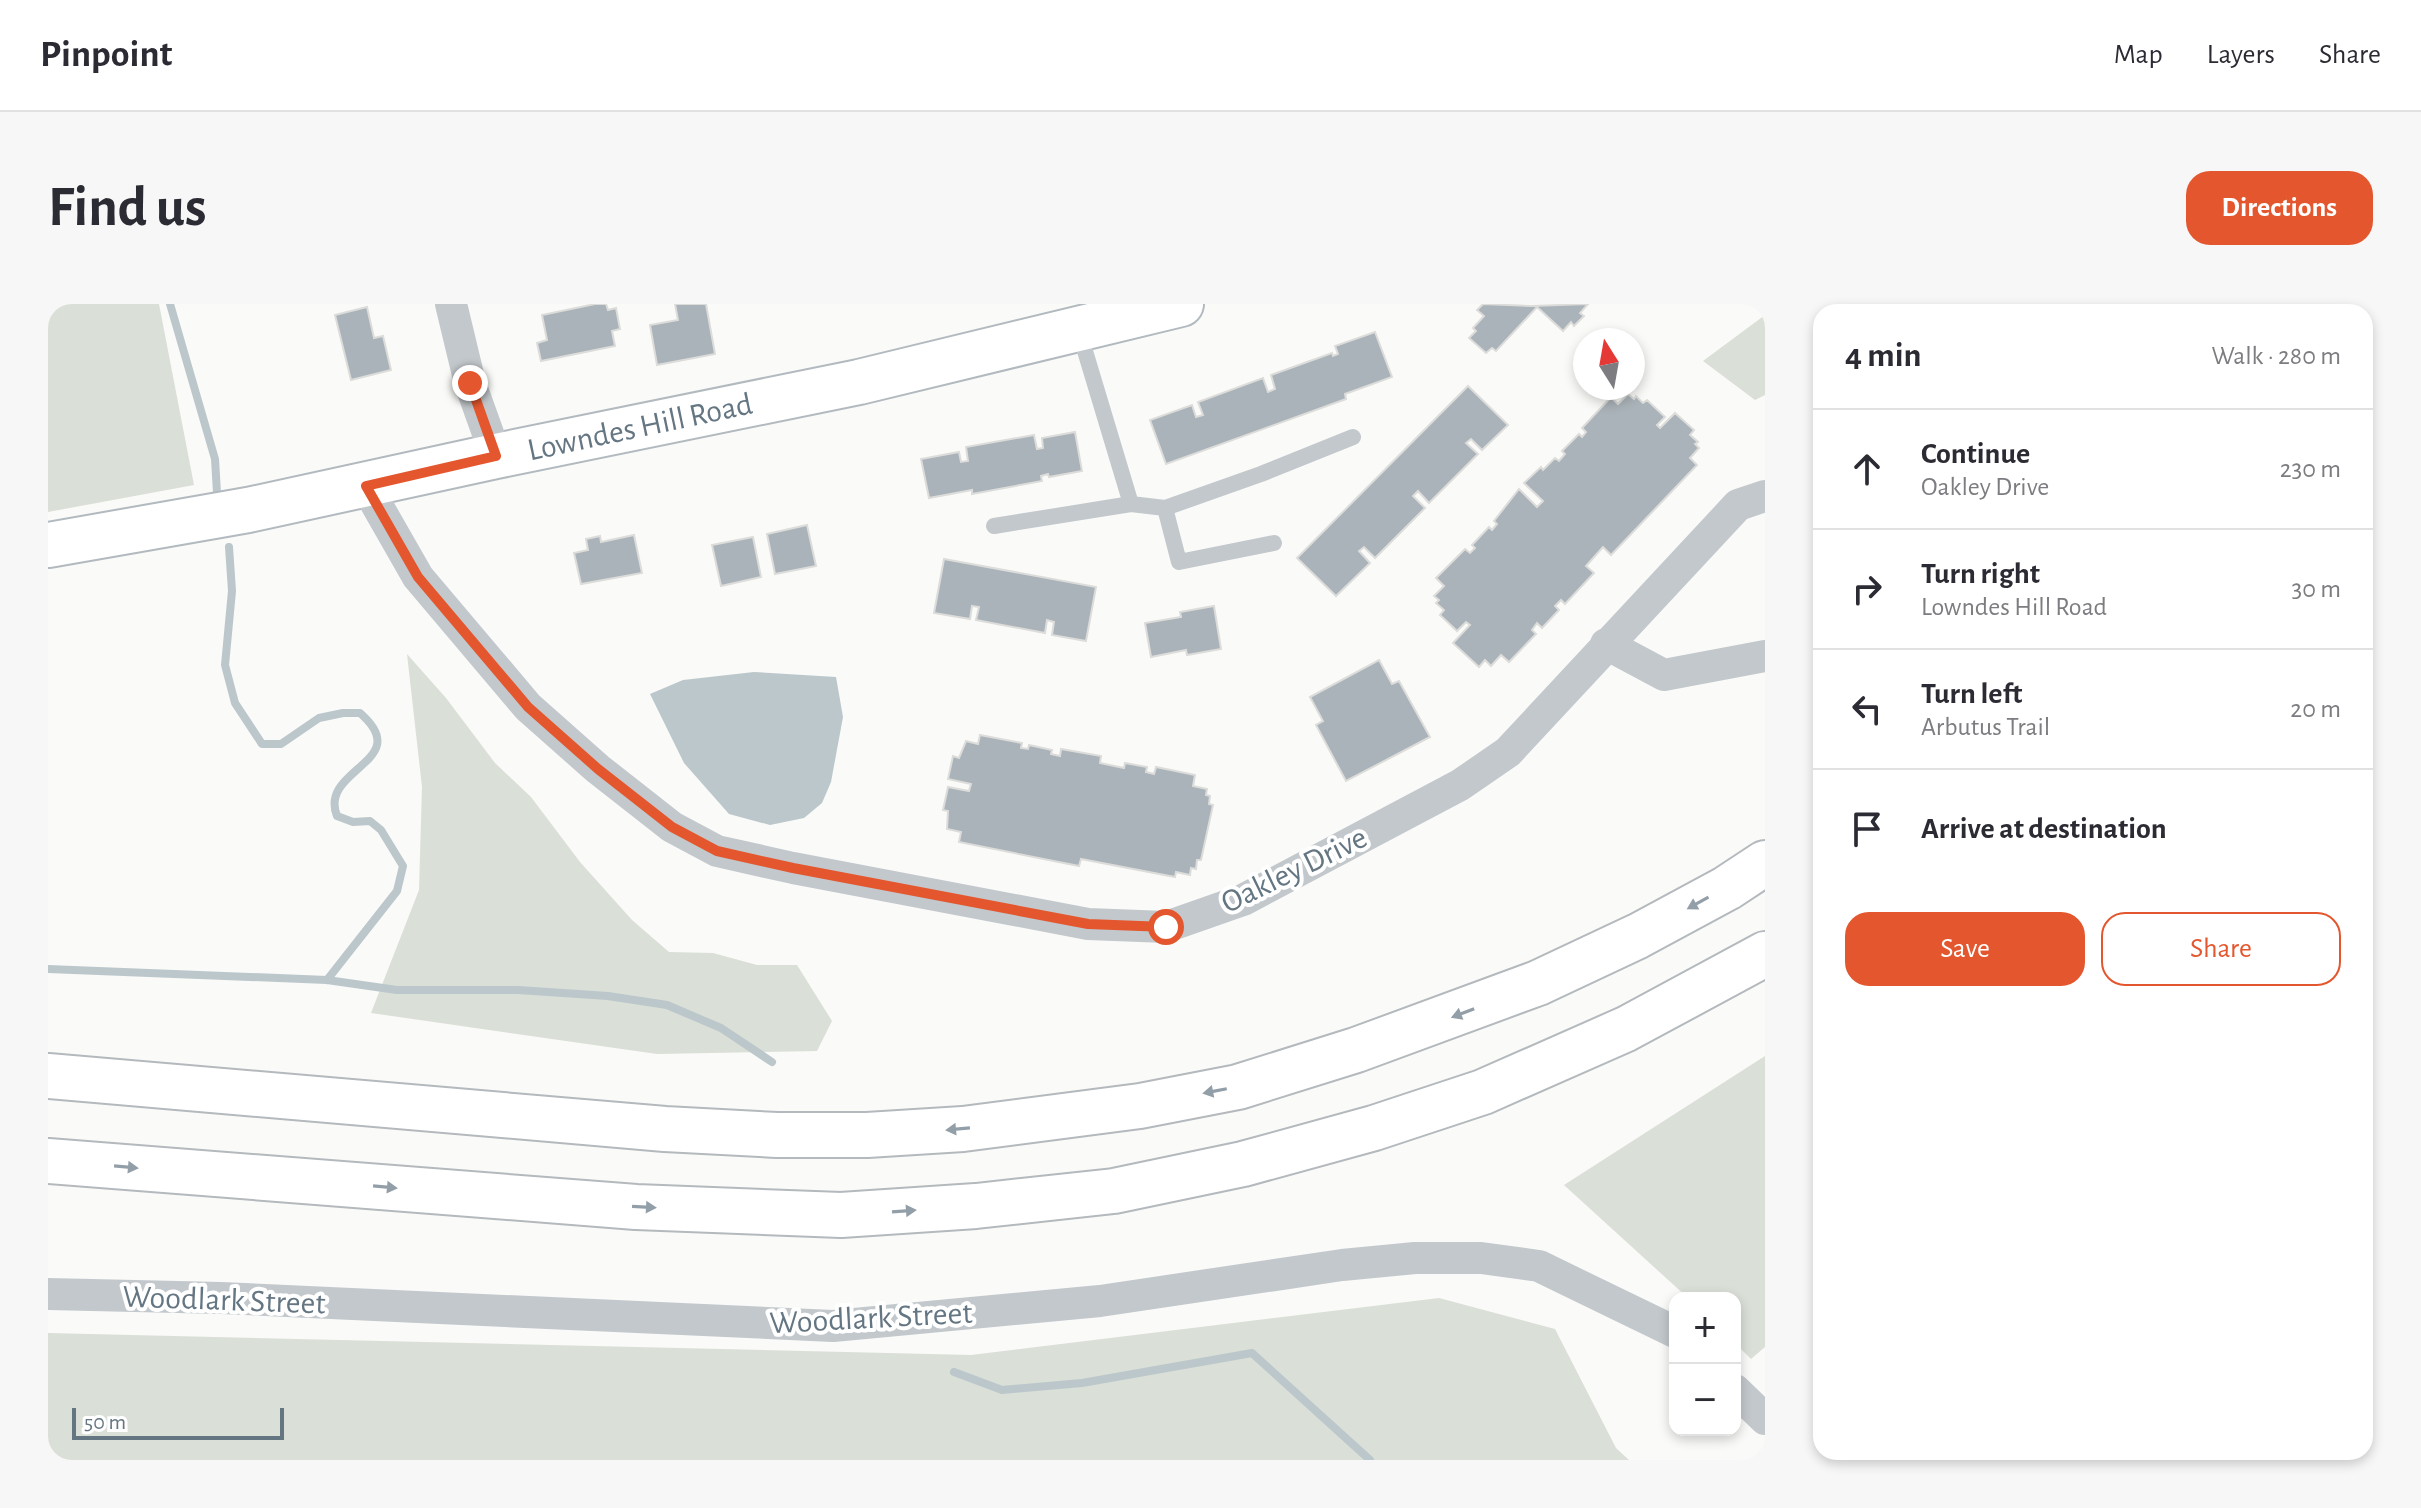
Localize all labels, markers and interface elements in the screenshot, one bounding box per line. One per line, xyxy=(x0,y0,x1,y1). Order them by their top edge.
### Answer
text: Pinpoint xyxy=(40,36,172,74)
text: Map xyxy=(2114,41,2163,69)
text: Layers xyxy=(2207,41,2275,69)
text: Share xyxy=(2319,41,2381,69)
button: Directions xyxy=(2186,171,2373,245)
text: Find us xyxy=(48,180,206,236)
north arrow xyxy=(1573,328,1645,400)
text: 4 min xyxy=(1845,339,1922,373)
text: Walk · 280 m xyxy=(2211,343,2341,369)
route end xyxy=(452,365,488,401)
street label: Lowndes Hill Road xyxy=(525,388,755,466)
text: Continue xyxy=(1921,439,2030,469)
icon: ahead xyxy=(1845,447,1889,491)
text: 230 m xyxy=(2280,456,2341,482)
text: Oakley Drive xyxy=(1921,474,2049,500)
text: Turn right xyxy=(1921,559,2040,589)
icon: right xyxy=(1845,567,1889,611)
text: 30 m xyxy=(2291,576,2341,602)
text: Lowndes Hill Road xyxy=(1921,594,2107,620)
text: Turn left xyxy=(1921,679,2022,709)
icon: left xyxy=(1845,687,1889,731)
text: 20 m xyxy=(2290,696,2341,722)
text: Arbutus Trail xyxy=(1921,714,2050,740)
icon: arrive xyxy=(1845,807,1889,851)
text: Arrive at destination xyxy=(1921,814,2167,844)
street label: Oakley Drive xyxy=(1216,821,1372,919)
one-way arrow xyxy=(1687,897,1710,910)
route start xyxy=(1148,909,1184,945)
button: Save xyxy=(1845,912,2085,986)
button: Share xyxy=(2101,912,2341,986)
one-way arrow xyxy=(1451,1007,1475,1020)
one-way arrow xyxy=(1202,1085,1227,1098)
one-way arrow xyxy=(945,1123,970,1136)
one-way arrow xyxy=(114,1161,139,1174)
one-way arrow xyxy=(373,1181,398,1194)
one-way arrow xyxy=(632,1201,657,1214)
one-way arrow xyxy=(892,1204,917,1217)
street label: Woodlark Street xyxy=(122,1280,326,1320)
map controls xyxy=(1669,1292,1741,1436)
button: + xyxy=(1669,1292,1741,1364)
street label: Woodlark Street xyxy=(769,1297,973,1339)
button: − xyxy=(1669,1364,1741,1436)
scale bar xyxy=(72,1404,284,1440)
text: 50 m xyxy=(84,1411,126,1433)

